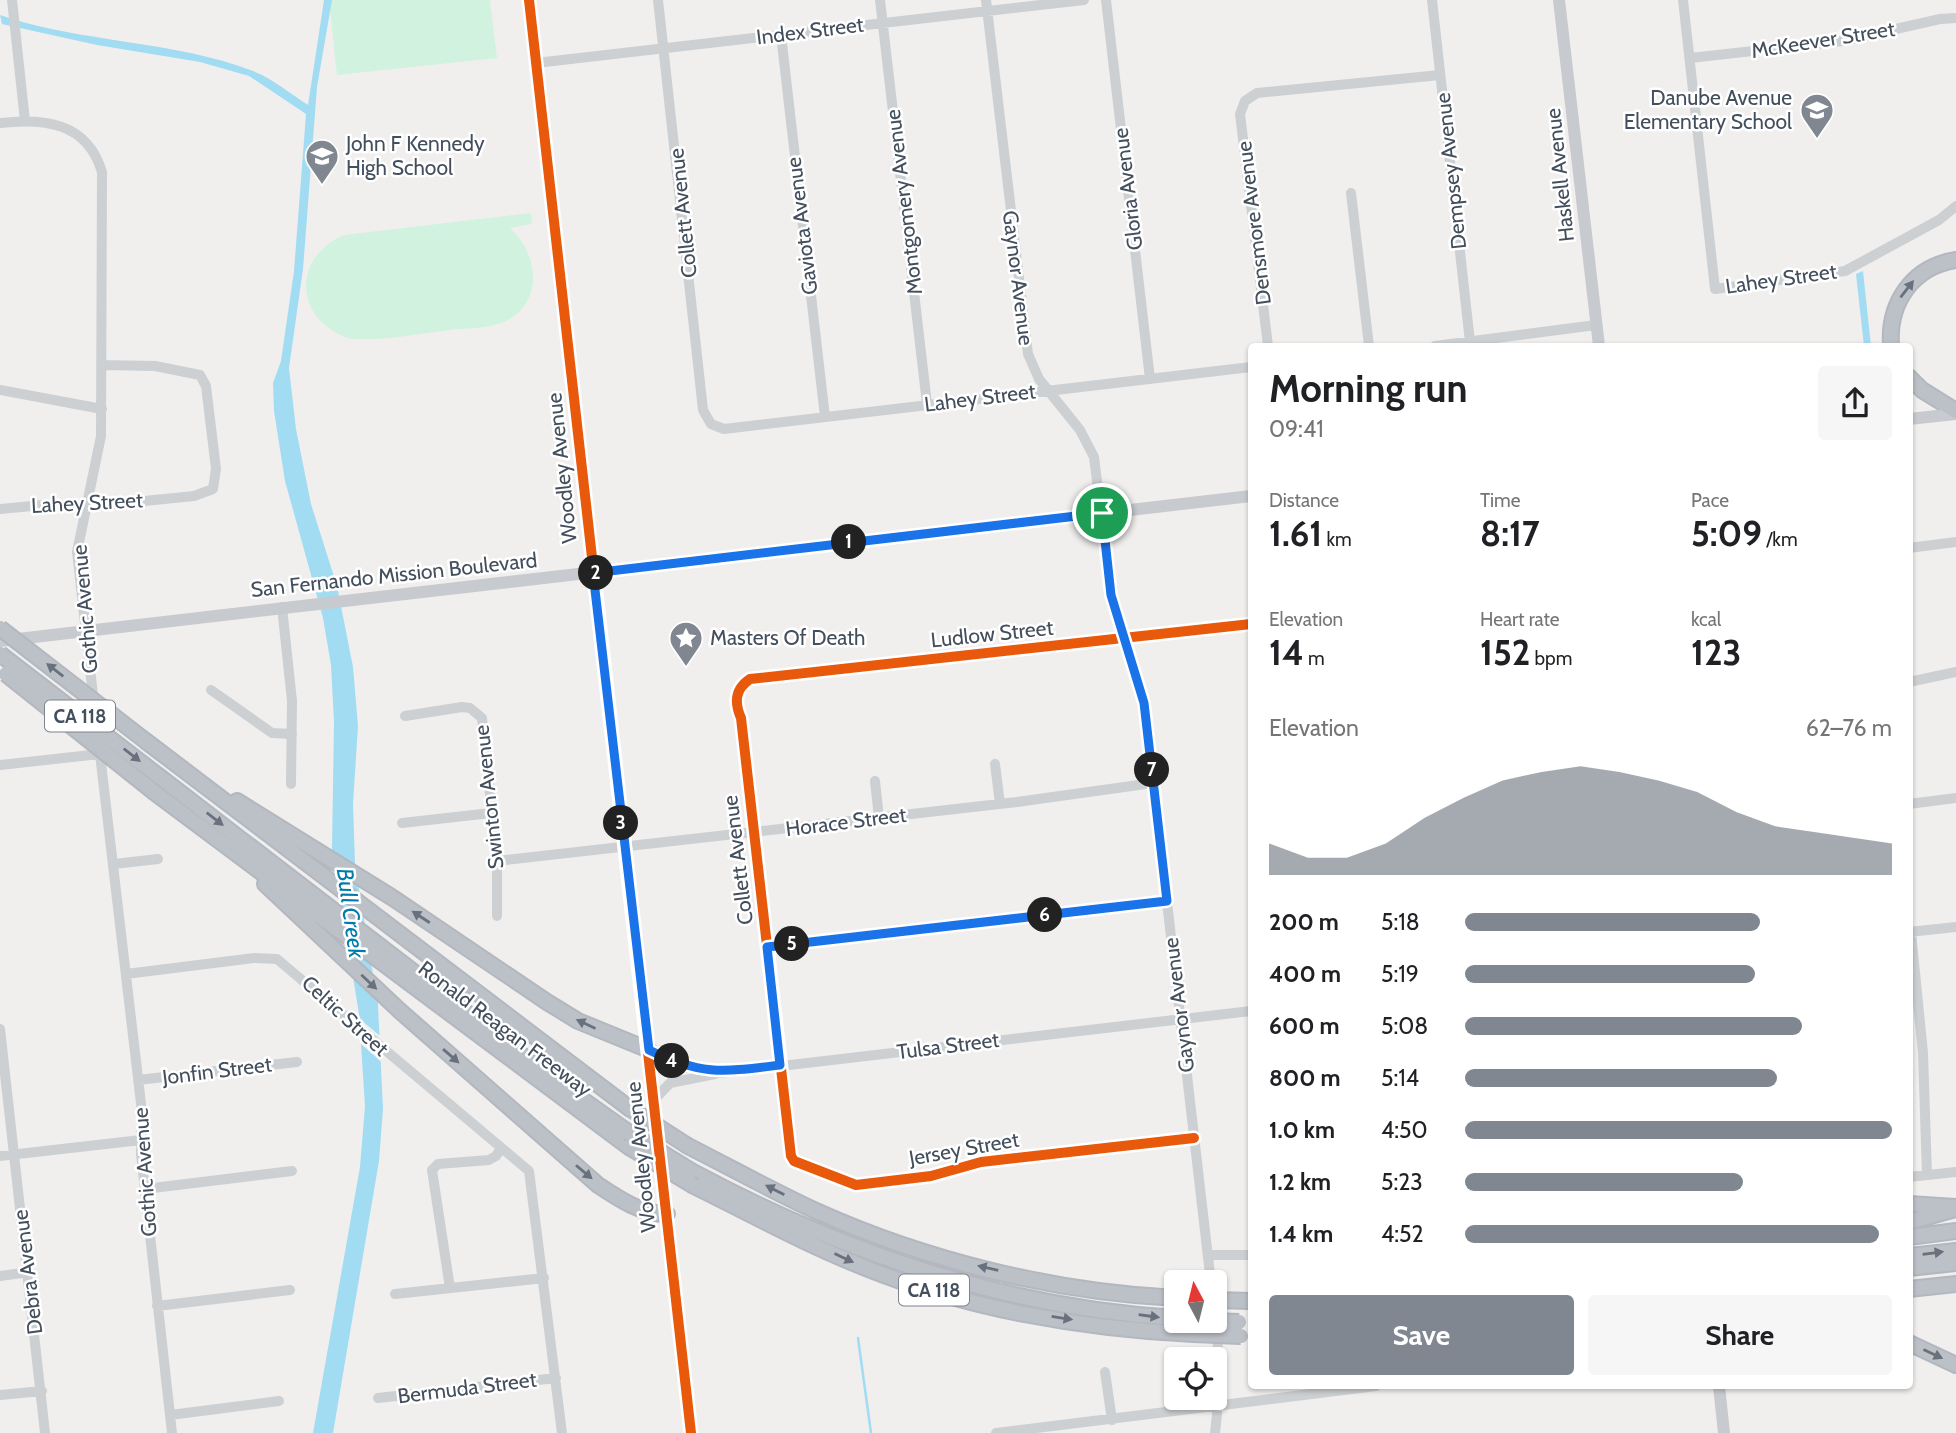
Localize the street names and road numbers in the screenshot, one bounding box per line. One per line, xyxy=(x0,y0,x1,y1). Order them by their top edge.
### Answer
street label: Index Street xyxy=(755,12,865,49)
street label: McKeever Street xyxy=(1749,16,1896,63)
street label: Dempsey Avenue xyxy=(1430,91,1471,251)
street label: Haskell Avenue xyxy=(1540,107,1579,243)
street label: Montgomery Avenue xyxy=(880,108,927,296)
street label: Gloria Avenue xyxy=(1108,126,1147,252)
street label: Densmore Avenue xyxy=(1231,140,1276,306)
street label: Collett Avenue xyxy=(663,147,702,279)
street label: Gaviota Avenue xyxy=(781,156,822,296)
street label: Gaynor Avenue xyxy=(998,209,1039,347)
street label: Lahey Street xyxy=(1724,258,1838,299)
street label: Lahey Street xyxy=(923,378,1037,417)
street label: Woodley Avenue xyxy=(541,391,582,545)
street label: Lahey Street xyxy=(30,487,144,518)
street label: Gothic Avenue xyxy=(66,543,103,674)
street label: San Fernando Mission Boulevard xyxy=(250,547,538,602)
street label: Ludlow Street xyxy=(929,615,1055,652)
road number: CA 118 xyxy=(45,701,115,732)
street label: Swinton Avenue xyxy=(468,723,509,870)
street label: Collett Avenue xyxy=(717,794,758,926)
street label: Horace Street xyxy=(784,802,908,841)
street label: Gaynor Avenue xyxy=(1158,936,1199,1074)
street label: Ronald Reagan Freeway xyxy=(414,955,597,1102)
street label: Celtic Street xyxy=(297,970,394,1061)
street label: Tulsa Street xyxy=(895,1027,1000,1064)
street label: Jonfin Street xyxy=(160,1051,273,1090)
street label: Woodley Avenue xyxy=(620,1080,661,1234)
street label: Gothic Avenue xyxy=(128,1106,161,1237)
street label: Jersey Street xyxy=(906,1127,1021,1171)
street label: Debra Avenue xyxy=(7,1208,48,1336)
road number: CA 118 xyxy=(899,1274,969,1306)
street label: Bermuda Street xyxy=(396,1367,538,1408)

